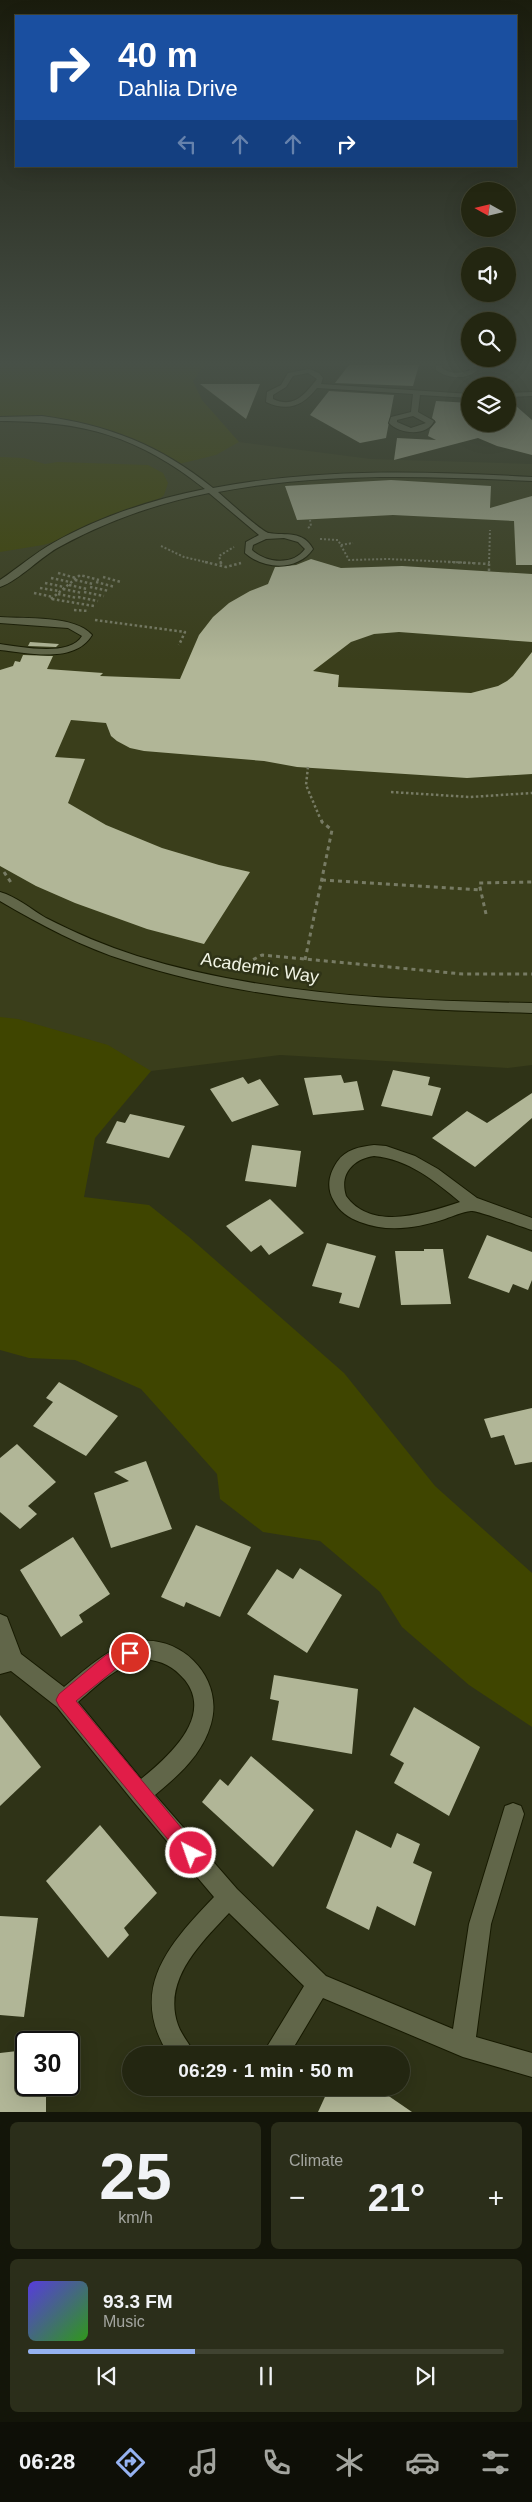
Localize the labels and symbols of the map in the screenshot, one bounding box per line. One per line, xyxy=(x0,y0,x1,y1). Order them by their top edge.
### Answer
north arrow xyxy=(461,182,516,238)
street label: Academic Way xyxy=(199,949,321,987)
pin xyxy=(109,1632,151,1674)
position arrow xyxy=(164,1826,216,1878)
speed limit sign: 30 xyxy=(15,2031,80,2096)

